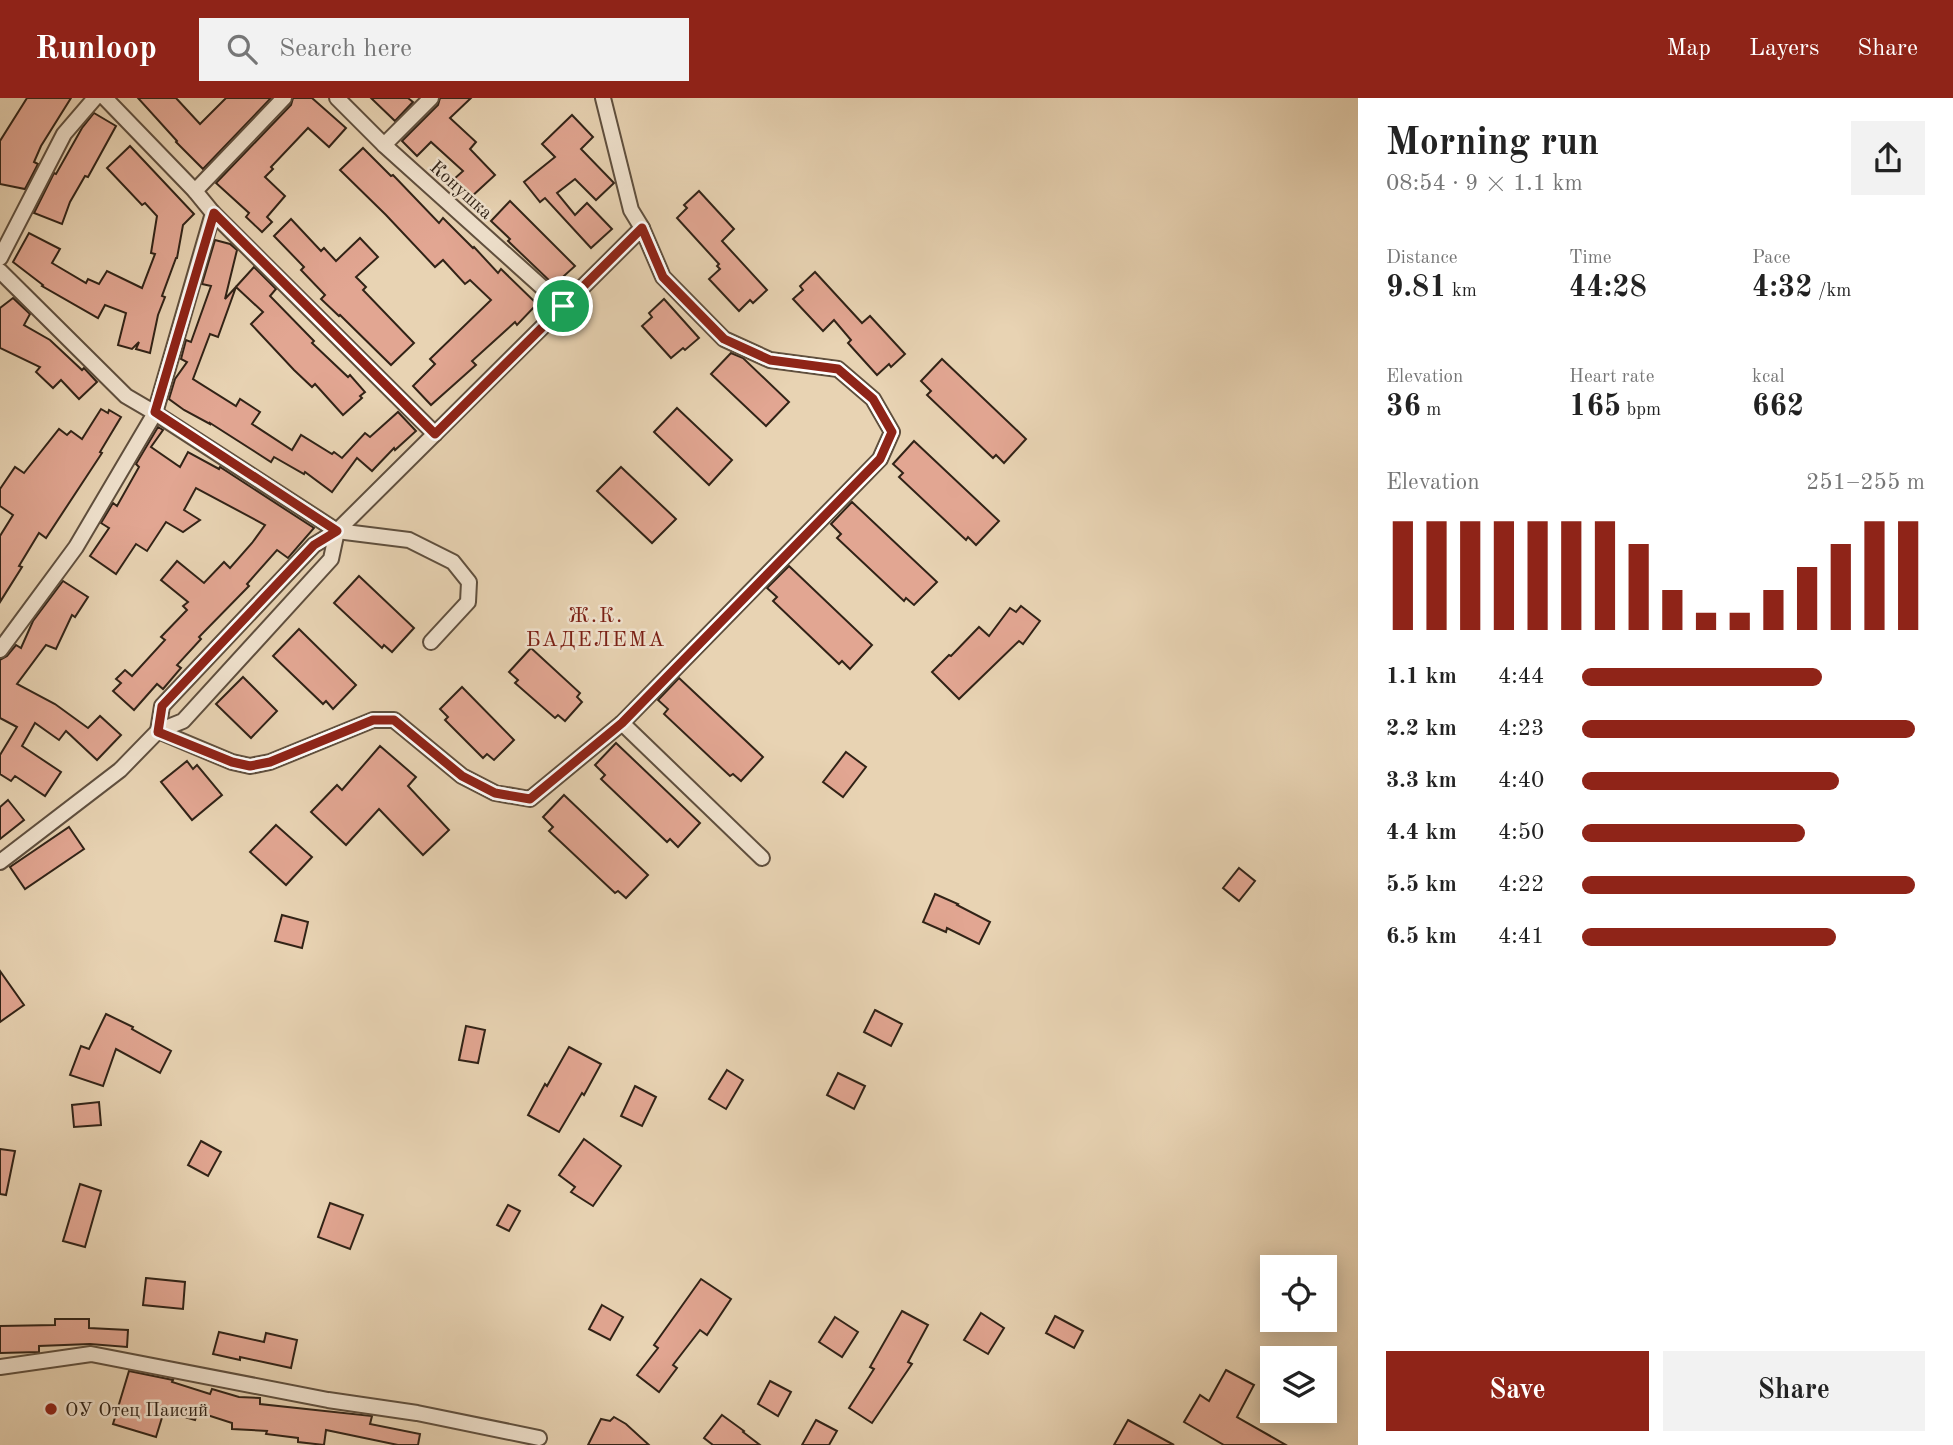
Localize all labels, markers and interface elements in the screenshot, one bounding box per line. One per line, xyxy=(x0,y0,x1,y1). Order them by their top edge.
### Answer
search box xyxy=(199,18,689,81)
icon: search xyxy=(223,30,261,68)
text: Runloop xyxy=(35,33,157,66)
text: Search here xyxy=(279,36,412,62)
text: Map xyxy=(1667,37,1711,61)
text: Layers xyxy=(1749,37,1819,61)
text: Share xyxy=(1857,37,1918,61)
button: share xyxy=(1851,121,1925,195)
text: Morning run xyxy=(1386,125,1599,163)
street label: Конушка xyxy=(425,158,496,224)
text: 08:54 · 9 × 1.1 km xyxy=(1386,172,1583,195)
text: Distance xyxy=(1386,249,1458,268)
text: Time xyxy=(1569,249,1612,268)
text: Pace xyxy=(1752,249,1791,268)
text: 9.81 xyxy=(1386,273,1447,303)
text: 44:28 xyxy=(1569,273,1647,303)
text: 4:32 xyxy=(1752,273,1813,303)
pin xyxy=(533,276,593,336)
text: km xyxy=(1447,282,1477,301)
text: /km xyxy=(1813,282,1851,301)
icon: arrive xyxy=(544,287,582,325)
text: Elevation xyxy=(1386,368,1463,387)
text: Heart rate xyxy=(1569,368,1654,387)
text: kcal xyxy=(1752,368,1785,387)
text: 36 xyxy=(1386,392,1421,422)
text: 165 xyxy=(1569,392,1621,422)
text: 662 xyxy=(1752,392,1804,422)
text: m xyxy=(1421,401,1441,420)
text: bpm xyxy=(1621,401,1661,420)
text: Elevation xyxy=(1386,471,1480,494)
text: 251–255 m xyxy=(1806,471,1925,494)
district label: Ж.К. БАДЕЛЕМА xyxy=(526,606,666,651)
text: 1.1 km xyxy=(1386,665,1457,688)
text: 4:44 xyxy=(1498,665,1544,688)
text: 2.2 km xyxy=(1386,717,1457,740)
text: 4:23 xyxy=(1498,717,1544,740)
text: 3.3 km xyxy=(1386,769,1457,792)
text: 4:40 xyxy=(1498,769,1544,792)
text: 4.4 km xyxy=(1386,821,1457,844)
text: 4:50 xyxy=(1498,821,1544,844)
text: 5.5 km xyxy=(1386,873,1457,896)
text: 4:22 xyxy=(1498,873,1544,896)
text: 6.5 km xyxy=(1386,925,1457,948)
text: 4:41 xyxy=(1498,925,1544,948)
map controls xyxy=(1260,1255,1337,1423)
button: locate xyxy=(1260,1255,1337,1332)
button: layers xyxy=(1260,1346,1337,1423)
button: Save xyxy=(1386,1351,1649,1431)
button: Share xyxy=(1663,1351,1925,1431)
marker: ОУ Отец Паисий xyxy=(43,1401,59,1417)
place label: ОУ Отец Паисий xyxy=(65,1402,208,1421)

